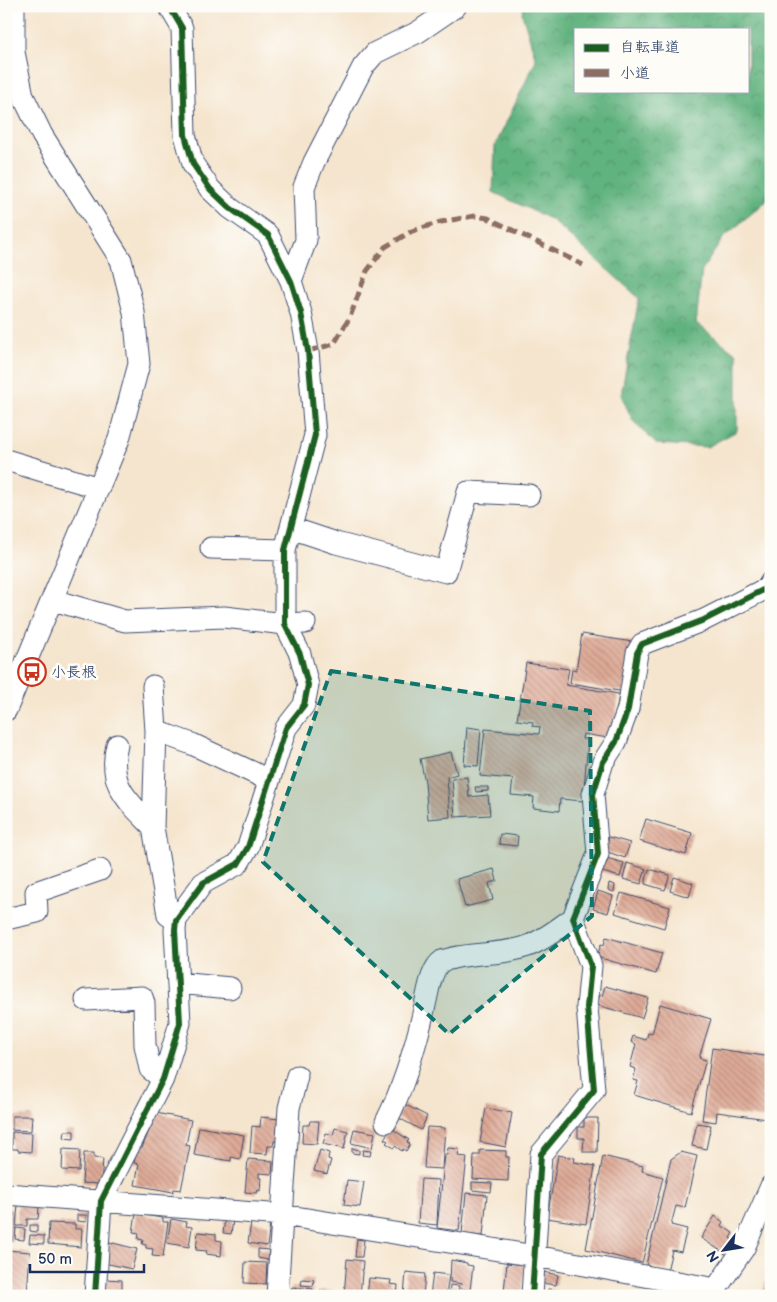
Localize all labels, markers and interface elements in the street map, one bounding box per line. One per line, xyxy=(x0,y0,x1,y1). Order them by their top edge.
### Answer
legend xyxy=(574,28,750,92)
text: 自転車道 xyxy=(620,38,680,57)
text: 小道 xyxy=(620,64,650,83)
bus stop icon: 小長根 xyxy=(17,657,47,687)
place label: 小長根 xyxy=(51,663,97,682)
north arrow xyxy=(700,1224,750,1274)
scale bar xyxy=(30,1242,144,1274)
text: N xyxy=(703,1248,723,1265)
text: 50 m xyxy=(38,1250,72,1269)

